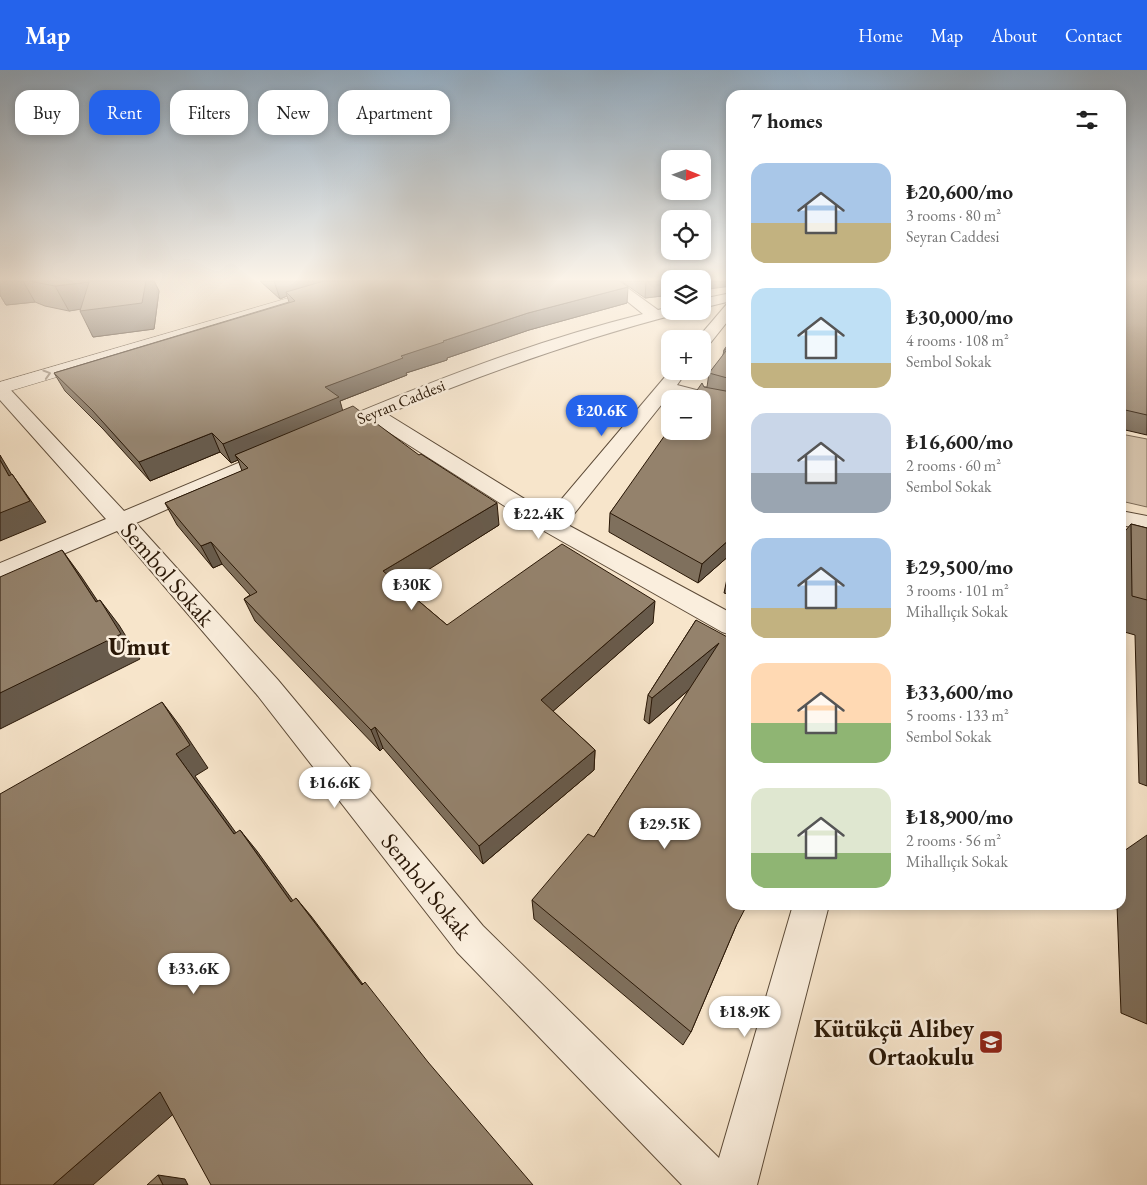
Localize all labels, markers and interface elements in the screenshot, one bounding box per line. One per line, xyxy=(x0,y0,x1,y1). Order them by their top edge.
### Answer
text: Map xyxy=(25,20,70,51)
text: Home xyxy=(858,24,903,47)
text: Map xyxy=(931,24,963,47)
text: About xyxy=(991,24,1037,47)
text: Contact xyxy=(1065,24,1122,47)
chip: Buy xyxy=(15,90,79,135)
chip: Rent xyxy=(89,90,160,135)
chip: Filters xyxy=(170,90,248,135)
chip: New xyxy=(258,90,328,135)
chip: Apartment xyxy=(338,90,450,135)
icon: filters xyxy=(1073,106,1101,134)
text: 7 homes xyxy=(751,107,823,134)
north arrow xyxy=(661,150,711,200)
map controls xyxy=(661,150,711,440)
text: ₺20,600/mo xyxy=(906,178,1013,205)
icon: home xyxy=(791,183,851,243)
text: 3 rooms · 80 m² xyxy=(906,205,1001,226)
button: locate xyxy=(661,210,711,260)
text: Seyran Caddesi xyxy=(906,226,999,247)
button: layers xyxy=(661,270,711,320)
text: ₺30,000/mo xyxy=(906,303,1013,330)
icon: home xyxy=(791,308,851,368)
button: + xyxy=(661,330,711,380)
text: 4 rooms · 108 m² xyxy=(906,330,1009,351)
text: Sembol Sokak xyxy=(906,351,992,372)
one-way arrow xyxy=(42,369,51,380)
street label: Seyran Caddesi xyxy=(354,375,448,429)
button: − xyxy=(661,390,711,440)
pin: ₺20.6K xyxy=(561,394,643,437)
text: ₺20.6K xyxy=(577,400,627,421)
text: ₺16,600/mo xyxy=(906,428,1013,455)
icon: home xyxy=(791,433,851,493)
text: 2 rooms · 60 m² xyxy=(906,455,1001,476)
text: Sembol Sokak xyxy=(906,476,992,497)
pin: ₺22.4K xyxy=(498,498,580,540)
text: ₺22.4K xyxy=(514,503,564,524)
street label: Sembol Sokak xyxy=(114,515,222,633)
text: ₺29,500/mo xyxy=(906,553,1013,580)
icon: home xyxy=(791,558,851,618)
pin: ₺30K xyxy=(382,568,442,611)
text: ₺30K xyxy=(393,574,431,595)
text: 3 rooms · 101 m² xyxy=(906,580,1009,601)
text: Mihallıçık Sokak xyxy=(906,601,1008,622)
district label: Umut xyxy=(108,630,170,662)
text: ₺33,600/mo xyxy=(906,678,1013,705)
icon: home xyxy=(791,683,851,743)
text: 5 rooms · 133 m² xyxy=(906,705,1009,726)
text: Sembol Sokak xyxy=(906,726,992,747)
pin: ₺16.6K xyxy=(294,766,376,809)
text: ₺16.6K xyxy=(310,772,360,793)
text: ₺18,900/mo xyxy=(906,803,1013,830)
pin: ₺29.5K xyxy=(624,808,706,850)
icon: home xyxy=(791,808,851,868)
text: ₺29.5K xyxy=(640,813,690,834)
street label: Sembol Sokak xyxy=(375,826,480,946)
text: 2 rooms · 56 m² xyxy=(906,830,1001,851)
text: Mihallıçık Sokak xyxy=(906,851,1008,872)
pin: ₺33.6K xyxy=(153,952,235,995)
text: ₺33.6K xyxy=(169,958,219,979)
pin: ₺18.9K xyxy=(704,996,786,1038)
text: ₺18.9K xyxy=(720,1001,770,1022)
place label: Kütükçü Alibey Ortaokulu xyxy=(814,1013,975,1072)
school or university icon: Kütükçü Alibey Ortaokulu xyxy=(978,1029,1004,1055)

